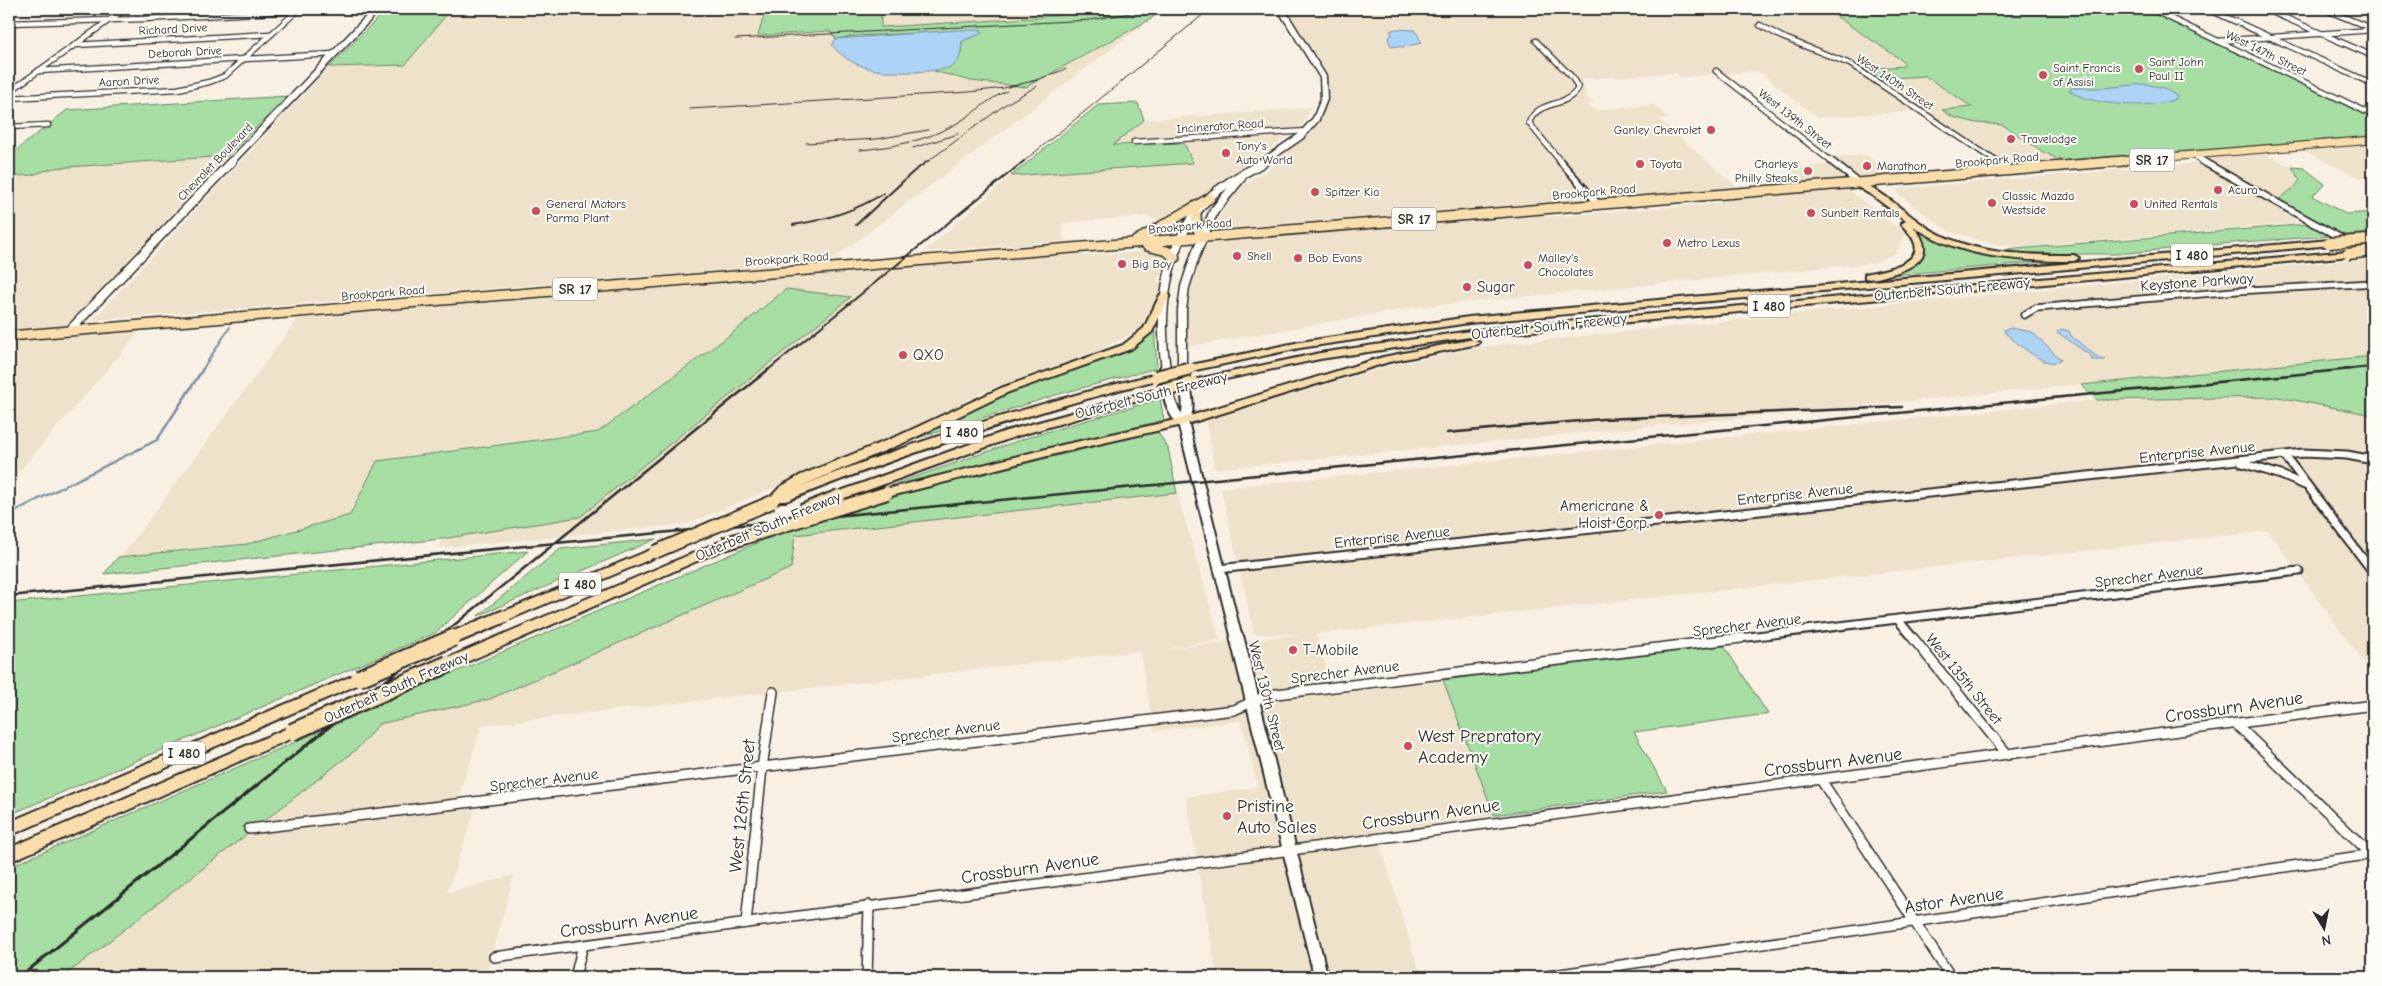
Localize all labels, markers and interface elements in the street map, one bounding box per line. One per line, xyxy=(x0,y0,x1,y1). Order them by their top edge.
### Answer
street label: Richard Drive xyxy=(138,20,208,38)
street label: West 147th Street xyxy=(2223,27,2309,79)
street label: Deborah Drive xyxy=(148,43,222,61)
street label: West 140th Street xyxy=(1854,51,1937,113)
place label: Saint John Paul II xyxy=(2149,55,2204,83)
place label: Saint Francis of Assisi xyxy=(2053,61,2120,89)
marker: Saint John Paul II xyxy=(2133,63,2145,75)
marker: Saint Francis of Assisi xyxy=(2037,69,2049,81)
street label: Aaron Drive xyxy=(98,72,160,90)
street label: West 139th Street xyxy=(1756,86,1835,152)
street label: Incinerator Road xyxy=(1176,116,1264,136)
street label: Chevrolet Boulevard xyxy=(174,120,256,204)
place label: Ganley Chevrolet xyxy=(1614,123,1702,137)
marker: Ganley Chevrolet xyxy=(1705,124,1717,136)
place label: Travelodge xyxy=(2021,132,2077,146)
marker: Travelodge xyxy=(2005,133,2017,145)
place label: Tony's Auto World xyxy=(1236,139,1293,167)
marker: Tony's Auto World xyxy=(1220,147,1232,159)
road number: SR 17 xyxy=(2130,148,2174,172)
street label: Brookpark Road xyxy=(1955,149,2039,171)
place label: Toyota xyxy=(1650,157,1682,171)
place label: Charleys Philly Steaks xyxy=(1735,157,1798,185)
marker: Toyota xyxy=(1634,158,1646,170)
place label: Marathon xyxy=(1877,159,1927,173)
marker: Marathon xyxy=(1861,160,1873,172)
marker: Charleys Philly Steaks xyxy=(1802,165,1814,177)
street label: Brookpark Road xyxy=(1552,181,1636,203)
place label: Acura xyxy=(2228,183,2258,197)
marker: Acura xyxy=(2212,184,2224,196)
place label: Spitzer Kia xyxy=(1325,185,1380,199)
marker: Spitzer Kia xyxy=(1309,186,1321,198)
place label: Classic Mazda Westside xyxy=(2002,189,2074,217)
place label: General Motors Parma Plant xyxy=(546,197,626,225)
marker: Classic Mazda Westside xyxy=(1986,197,1998,209)
place label: United Rentals xyxy=(2144,197,2218,211)
marker: United Rentals xyxy=(2128,198,2140,210)
marker: General Motors Parma Plant xyxy=(530,205,542,217)
place label: Sunbelt Rentals xyxy=(1821,206,1899,220)
marker: Sunbelt Rentals xyxy=(1805,207,1817,219)
road number: SR 17 xyxy=(1392,208,1436,230)
street label: Brookpark Road xyxy=(1148,215,1232,237)
place label: Metro Lexus xyxy=(1677,236,1740,250)
marker: Metro Lexus xyxy=(1661,237,1673,249)
road number: I 480 xyxy=(2171,244,2213,266)
street label: Brookpark Road xyxy=(745,249,829,269)
place label: Shell xyxy=(1247,249,1271,263)
marker: Shell xyxy=(1231,250,1243,262)
place label: Bob Evans xyxy=(1308,251,1362,265)
place label: Malley's Chocolates xyxy=(1538,251,1593,279)
marker: Bob Evans xyxy=(1292,252,1304,264)
place label: Big Boy xyxy=(1132,257,1172,271)
marker: Big Boy xyxy=(1116,258,1128,270)
marker: Malley's Chocolates xyxy=(1522,259,1534,271)
street label: Keystone Parkway xyxy=(2140,269,2254,295)
street label: Outerbelt South Freeway xyxy=(1873,273,2031,305)
road number: SR 17 xyxy=(552,278,598,300)
place label: Sugar xyxy=(1477,278,1515,296)
marker: Sugar xyxy=(1461,281,1473,293)
street label: Brookpark Road xyxy=(341,282,425,304)
road number: I 480 xyxy=(1748,294,1790,318)
street label: Outerbelt South Freeway xyxy=(1470,309,1628,343)
place label: QXO xyxy=(913,346,944,364)
marker: QXO xyxy=(897,349,909,361)
street label: Outerbelt South Freeway xyxy=(1073,367,1229,423)
road number: I 480 xyxy=(941,421,983,444)
street label: Enterprise Avenue xyxy=(2138,437,2256,467)
street label: Enterprise Avenue xyxy=(1736,479,1854,509)
street label: Outerbelt South Freeway xyxy=(692,487,844,565)
place label: Americrane & Hoist Corp. xyxy=(1560,497,1649,532)
marker: Americrane & Hoist Corp. xyxy=(1653,509,1665,521)
street label: Enterprise Avenue xyxy=(1333,522,1451,552)
street label: Sprecher Avenue xyxy=(2094,560,2205,592)
road number: I 480 xyxy=(559,572,601,596)
street label: Sprecher Avenue xyxy=(1692,609,1803,641)
street label: West 135th Street xyxy=(1922,630,2007,729)
street label: West 130th Street xyxy=(1245,639,1290,753)
place label: T-Mobile xyxy=(1303,641,1359,659)
marker: T-Mobile xyxy=(1287,644,1299,656)
street label: Outerbelt South Freeway xyxy=(321,647,471,727)
street label: Sprecher Avenue xyxy=(1290,656,1401,688)
street label: Crossburn Avenue xyxy=(2164,687,2304,728)
street label: Sprecher Avenue xyxy=(891,715,1002,747)
place label: West Prepratory Academy xyxy=(1418,726,1542,768)
street label: West 126th Street xyxy=(725,737,760,874)
marker: West Prepratory Academy xyxy=(1402,740,1414,752)
road number: I 480 xyxy=(163,741,205,764)
street label: Crossburn Avenue xyxy=(1763,744,1903,781)
street label: Sprecher Avenue xyxy=(489,764,600,796)
street label: Crossburn Avenue xyxy=(1361,794,1501,835)
place label: Pristine Auto Sales xyxy=(1237,796,1317,838)
marker: Pristine Auto Sales xyxy=(1221,810,1233,822)
street label: Crossburn Avenue xyxy=(960,848,1100,889)
street label: Astor Avenue xyxy=(1903,883,2005,918)
street label: Crossburn Avenue xyxy=(559,902,699,943)
north arrow xyxy=(2300,904,2350,954)
text: N xyxy=(2320,931,2332,949)

